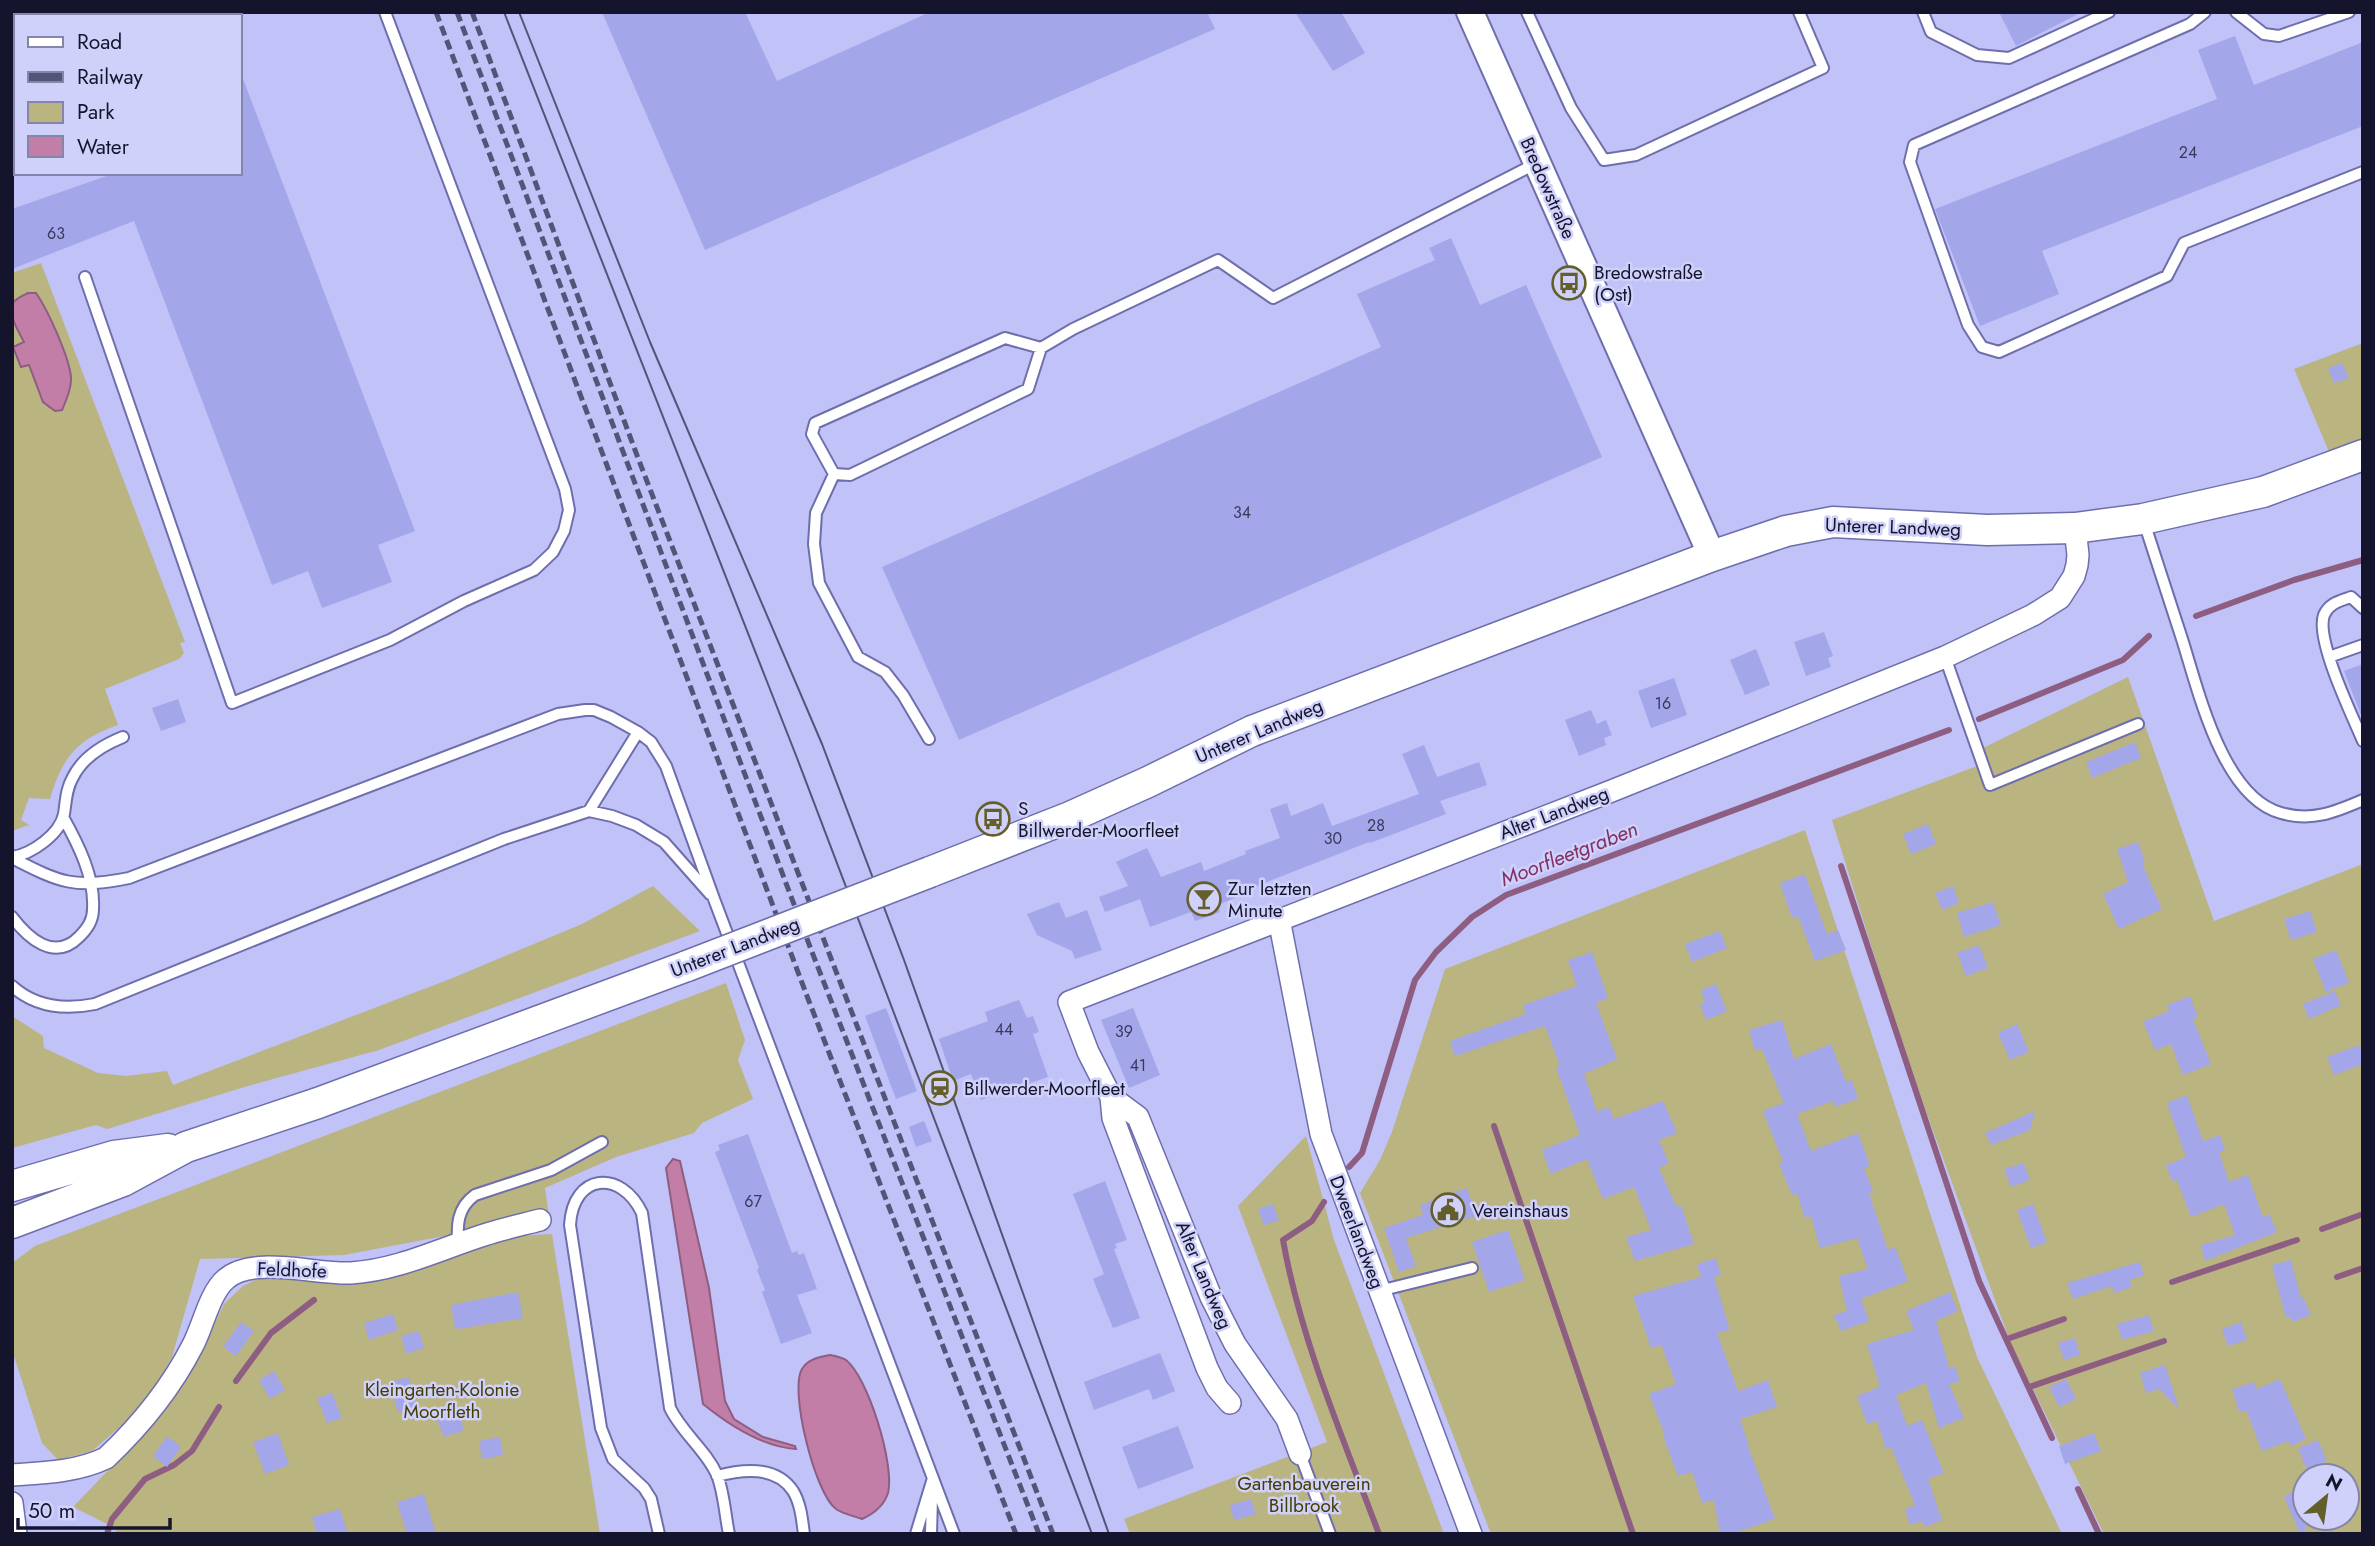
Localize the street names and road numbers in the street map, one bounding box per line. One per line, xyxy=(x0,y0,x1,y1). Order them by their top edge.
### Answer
street label: Bredowstraße xyxy=(1514,133,1583,243)
street label: Unterer Landweg xyxy=(1824,511,1962,543)
street label: Unterer Landweg xyxy=(1191,692,1327,770)
street label: Alter Landweg xyxy=(1495,780,1613,846)
street label: Unterer Landweg xyxy=(667,910,803,984)
street label: Dweerlandweg xyxy=(1323,1171,1391,1293)
street label: Alter Landweg xyxy=(1169,1217,1239,1333)
street label: Feldhofe xyxy=(257,1255,327,1285)

